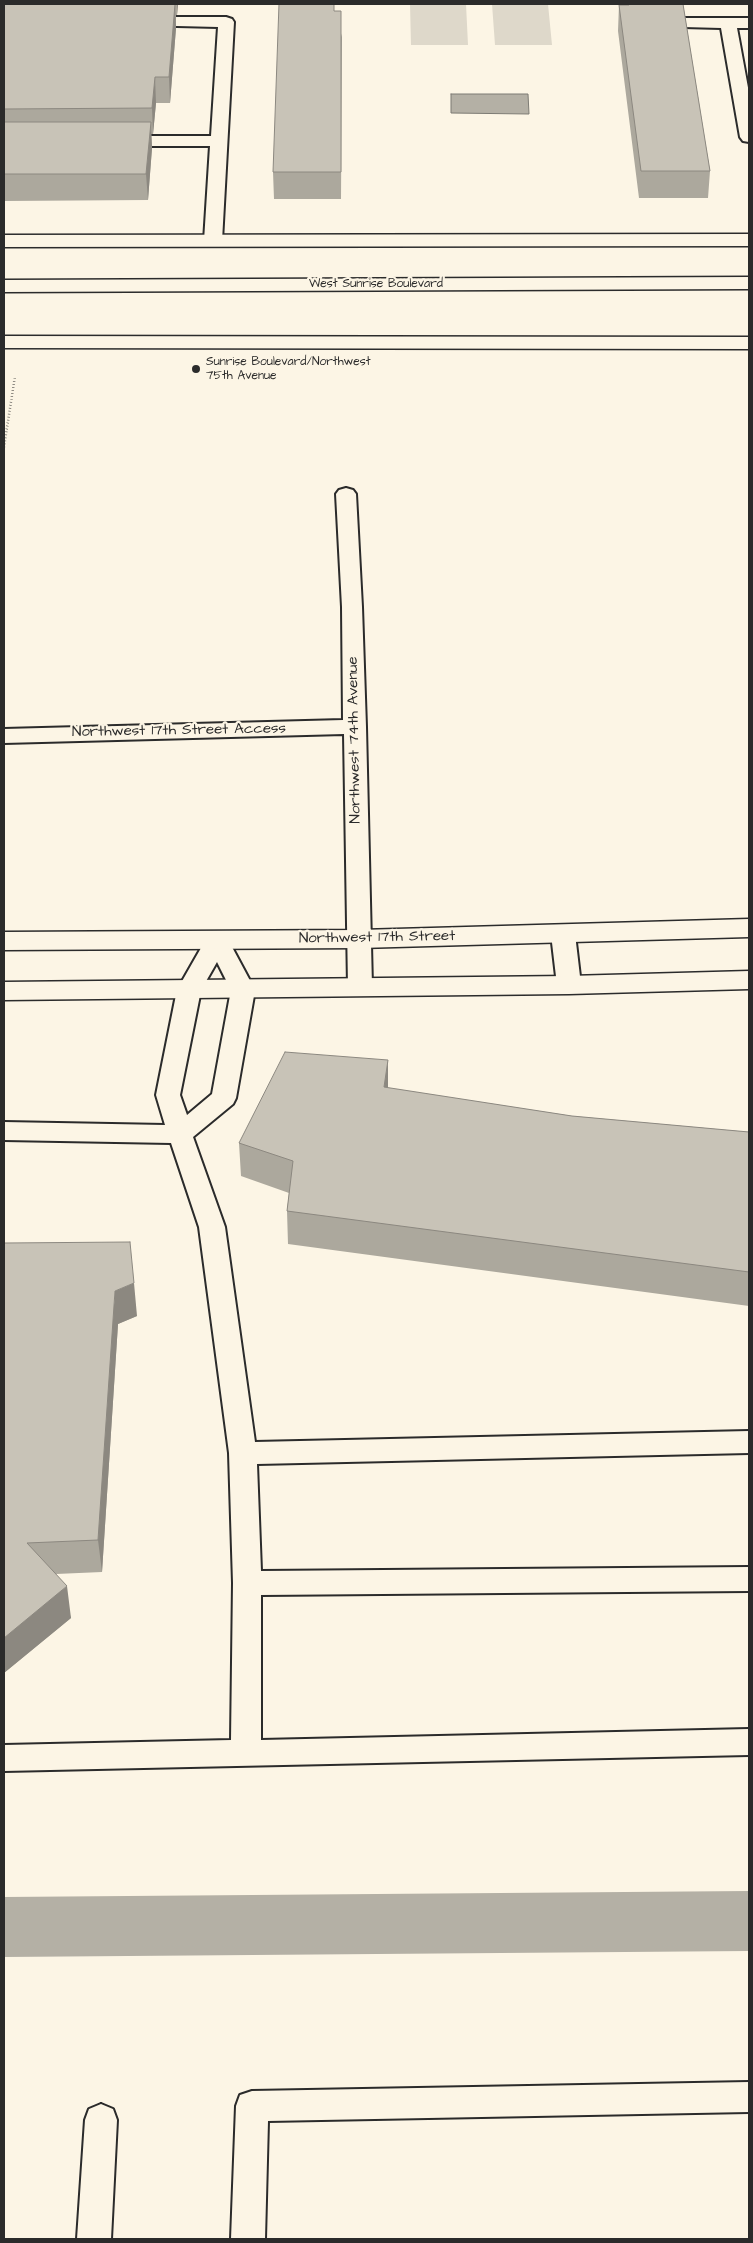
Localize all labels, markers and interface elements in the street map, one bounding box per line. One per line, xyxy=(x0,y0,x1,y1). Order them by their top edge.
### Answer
street label: West Sunrise Boulevard xyxy=(309,277,443,291)
place label: Sunrise Boulevard/Northwest 75th Avenue xyxy=(206,355,371,383)
marker: Sunrise Boulevard/Northwest 75th Avenue xyxy=(190,363,202,375)
street label: Northwest 74th Avenue xyxy=(345,656,365,824)
street label: Northwest 17th Street Access xyxy=(72,720,286,742)
street label: Northwest 17th Street xyxy=(299,928,455,948)

